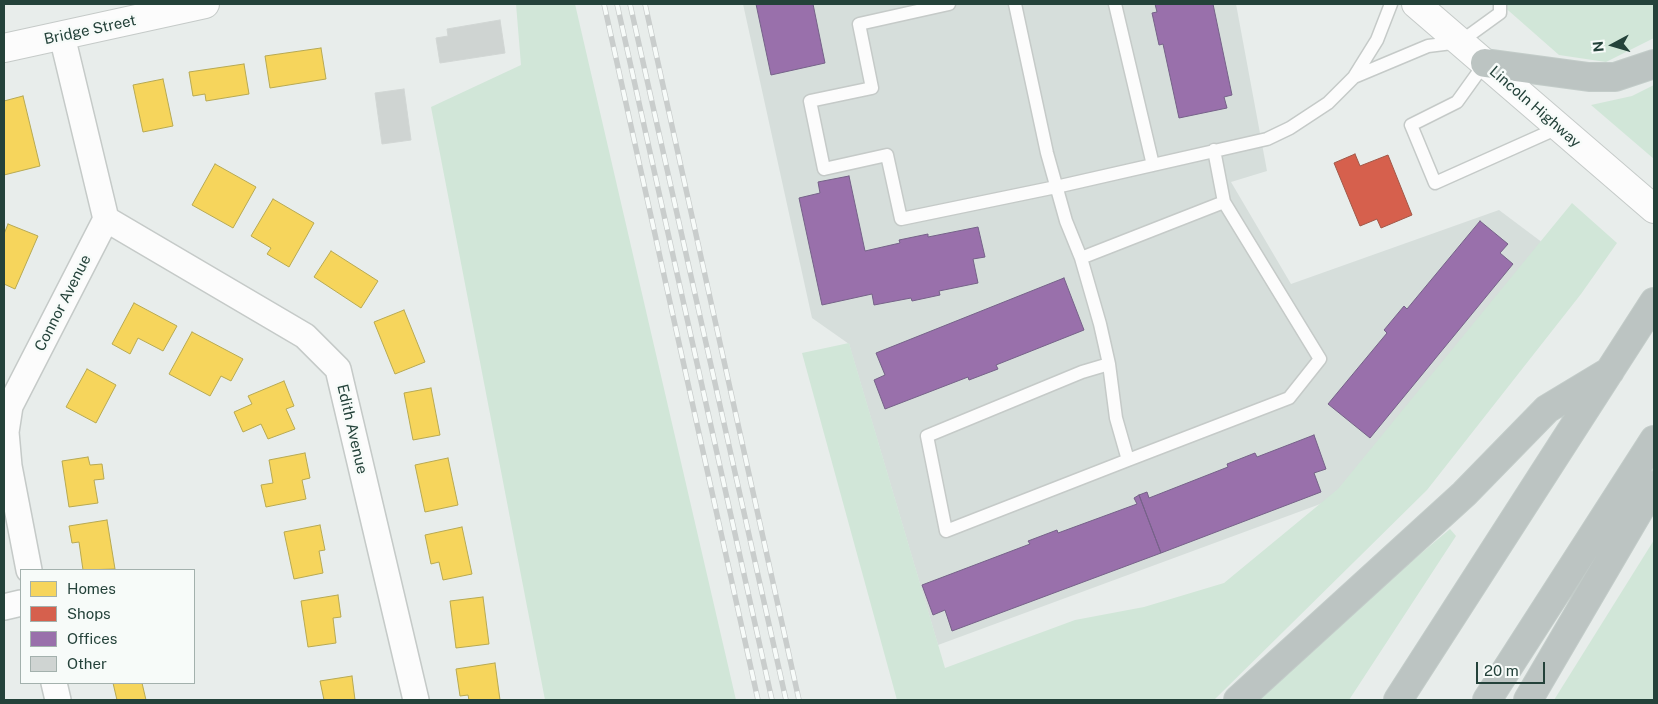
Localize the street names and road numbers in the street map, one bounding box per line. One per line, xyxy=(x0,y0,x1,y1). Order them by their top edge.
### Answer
street label: Bridge Street xyxy=(42,11,138,49)
street label: Lincoln Highway xyxy=(1486,62,1584,152)
street label: Connor Avenue xyxy=(31,252,95,354)
street label: Edith Avenue xyxy=(333,382,371,476)

